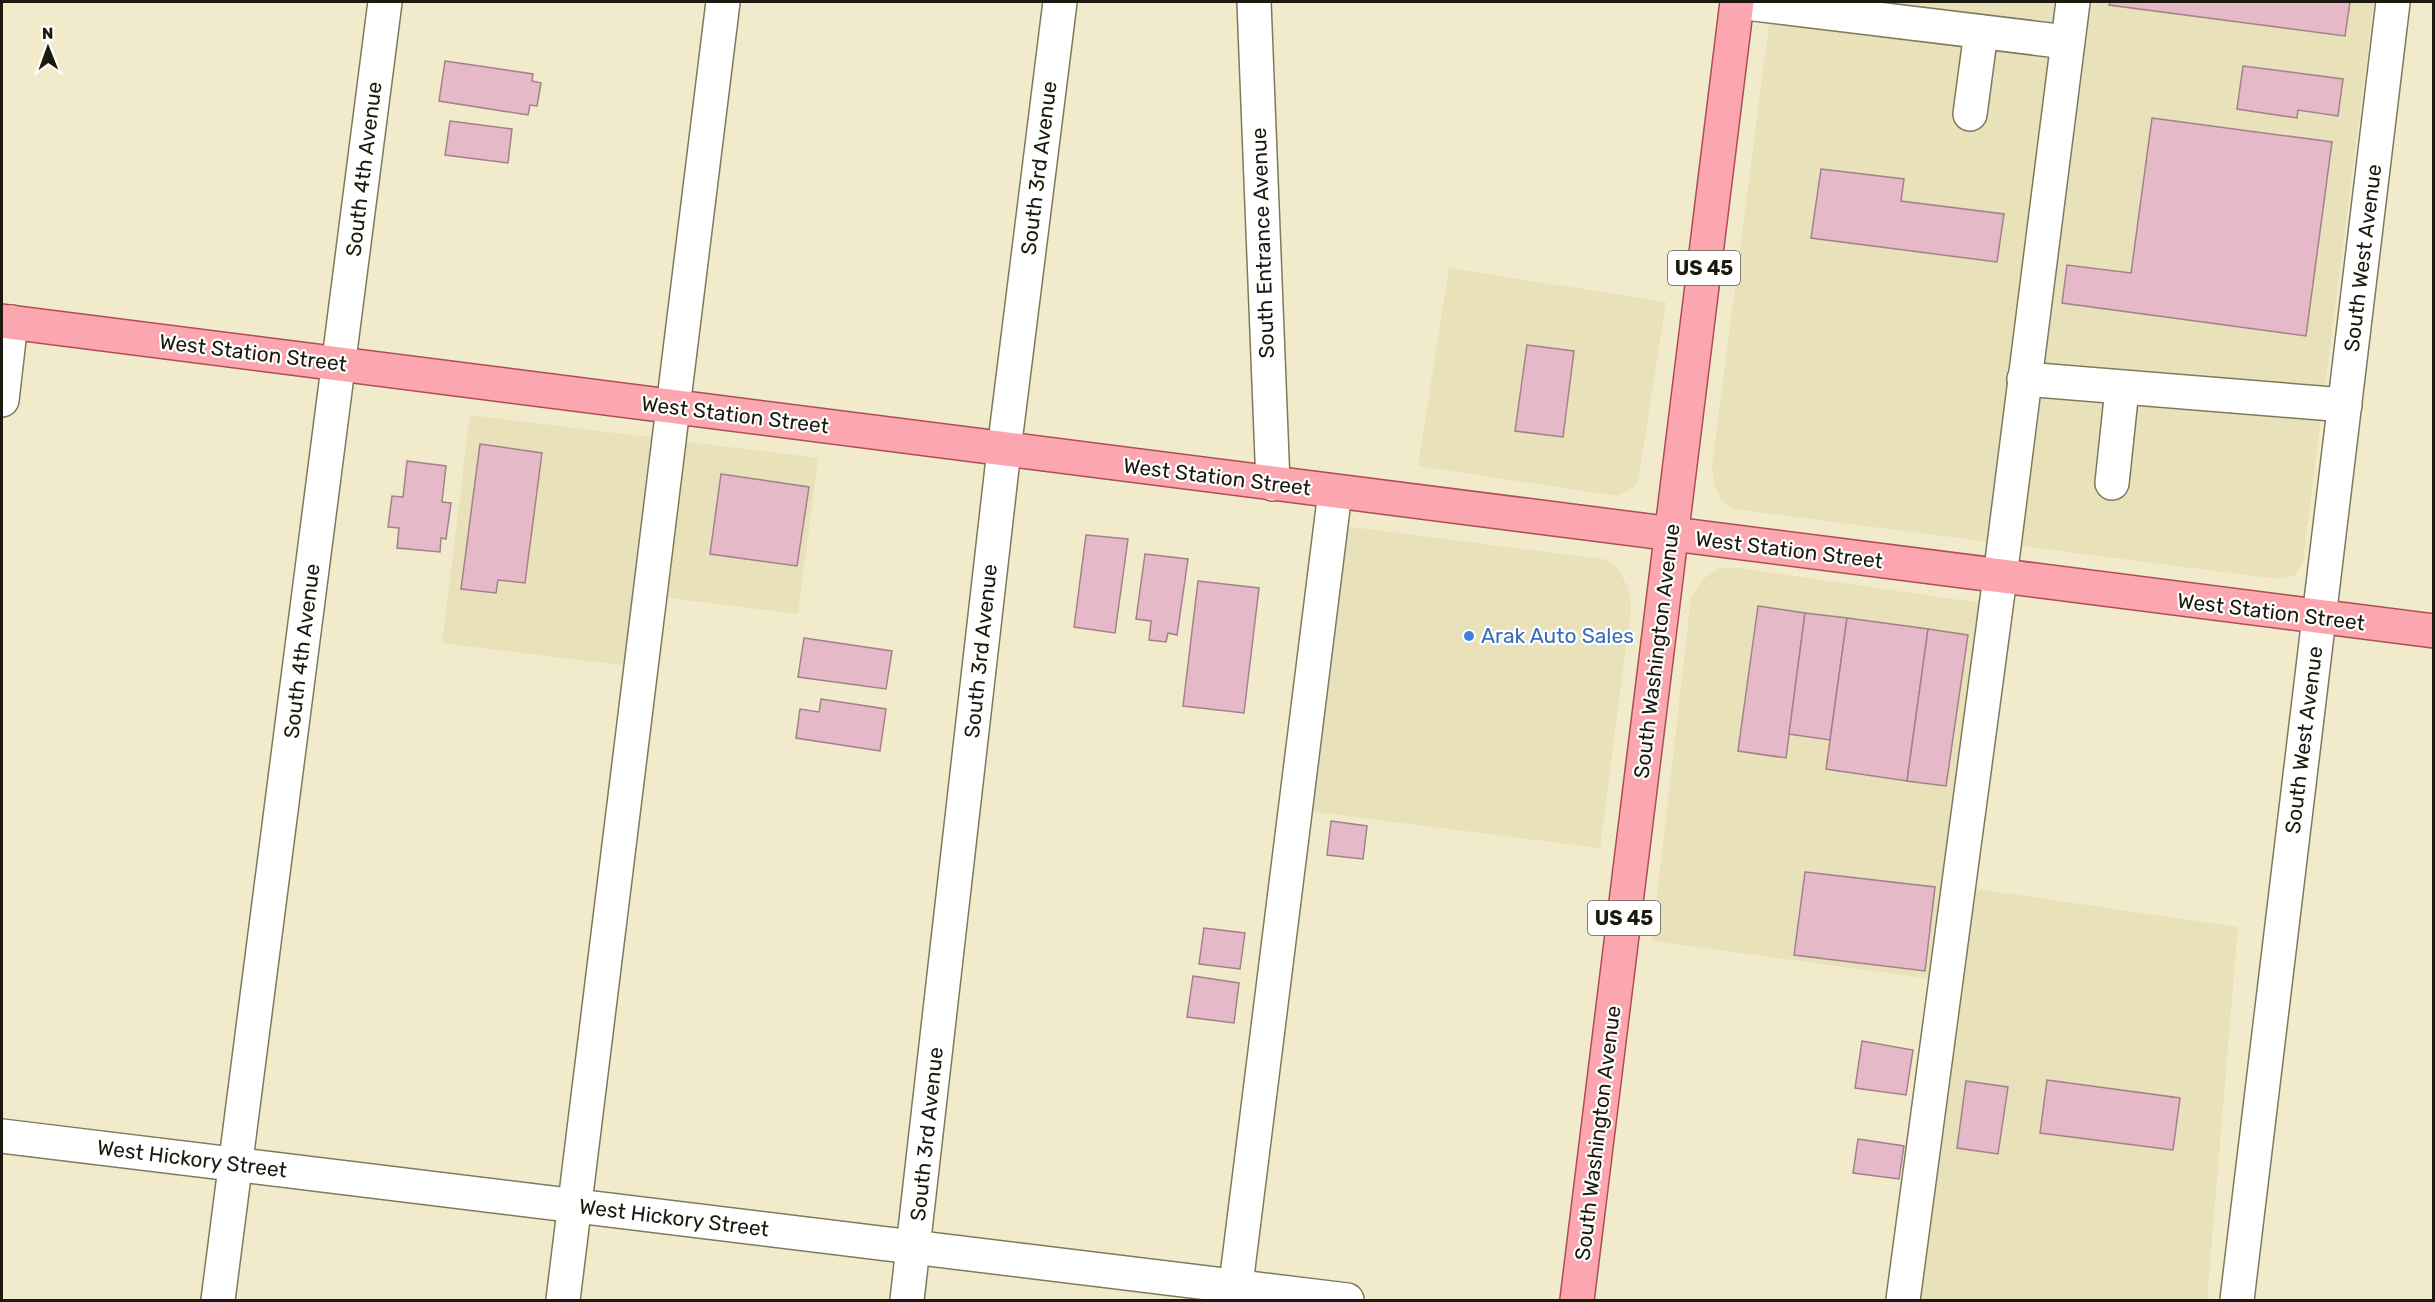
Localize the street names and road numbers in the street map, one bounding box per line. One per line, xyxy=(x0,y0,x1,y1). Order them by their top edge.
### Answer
street label: South 4th Avenue xyxy=(340,80,387,258)
street label: South 3rd Avenue xyxy=(1015,80,1062,256)
street label: South Entrance Avenue xyxy=(1246,127,1279,359)
street label: South West Avenue xyxy=(2339,163,2386,353)
road number: US 45 xyxy=(1668,251,1740,285)
street label: West Station Street xyxy=(158,329,348,376)
street label: West Station Street xyxy=(640,391,830,438)
street label: West Station Street xyxy=(1122,453,1312,500)
street label: South Washington Avenue xyxy=(1628,522,1685,780)
street label: West Station Street xyxy=(1694,526,1884,573)
street label: South 4th Avenue xyxy=(278,562,325,740)
street label: South 3rd Avenue xyxy=(959,563,1002,739)
street label: West Station Street xyxy=(2176,588,2366,635)
street label: South West Avenue xyxy=(2280,645,2327,835)
road number: US 45 xyxy=(1588,901,1660,935)
street label: South Washington Avenue xyxy=(1569,1004,1626,1262)
street label: South 3rd Avenue xyxy=(905,1046,948,1222)
street label: West Hickory Street xyxy=(96,1134,288,1183)
street label: West Hickory Street xyxy=(578,1193,770,1242)

